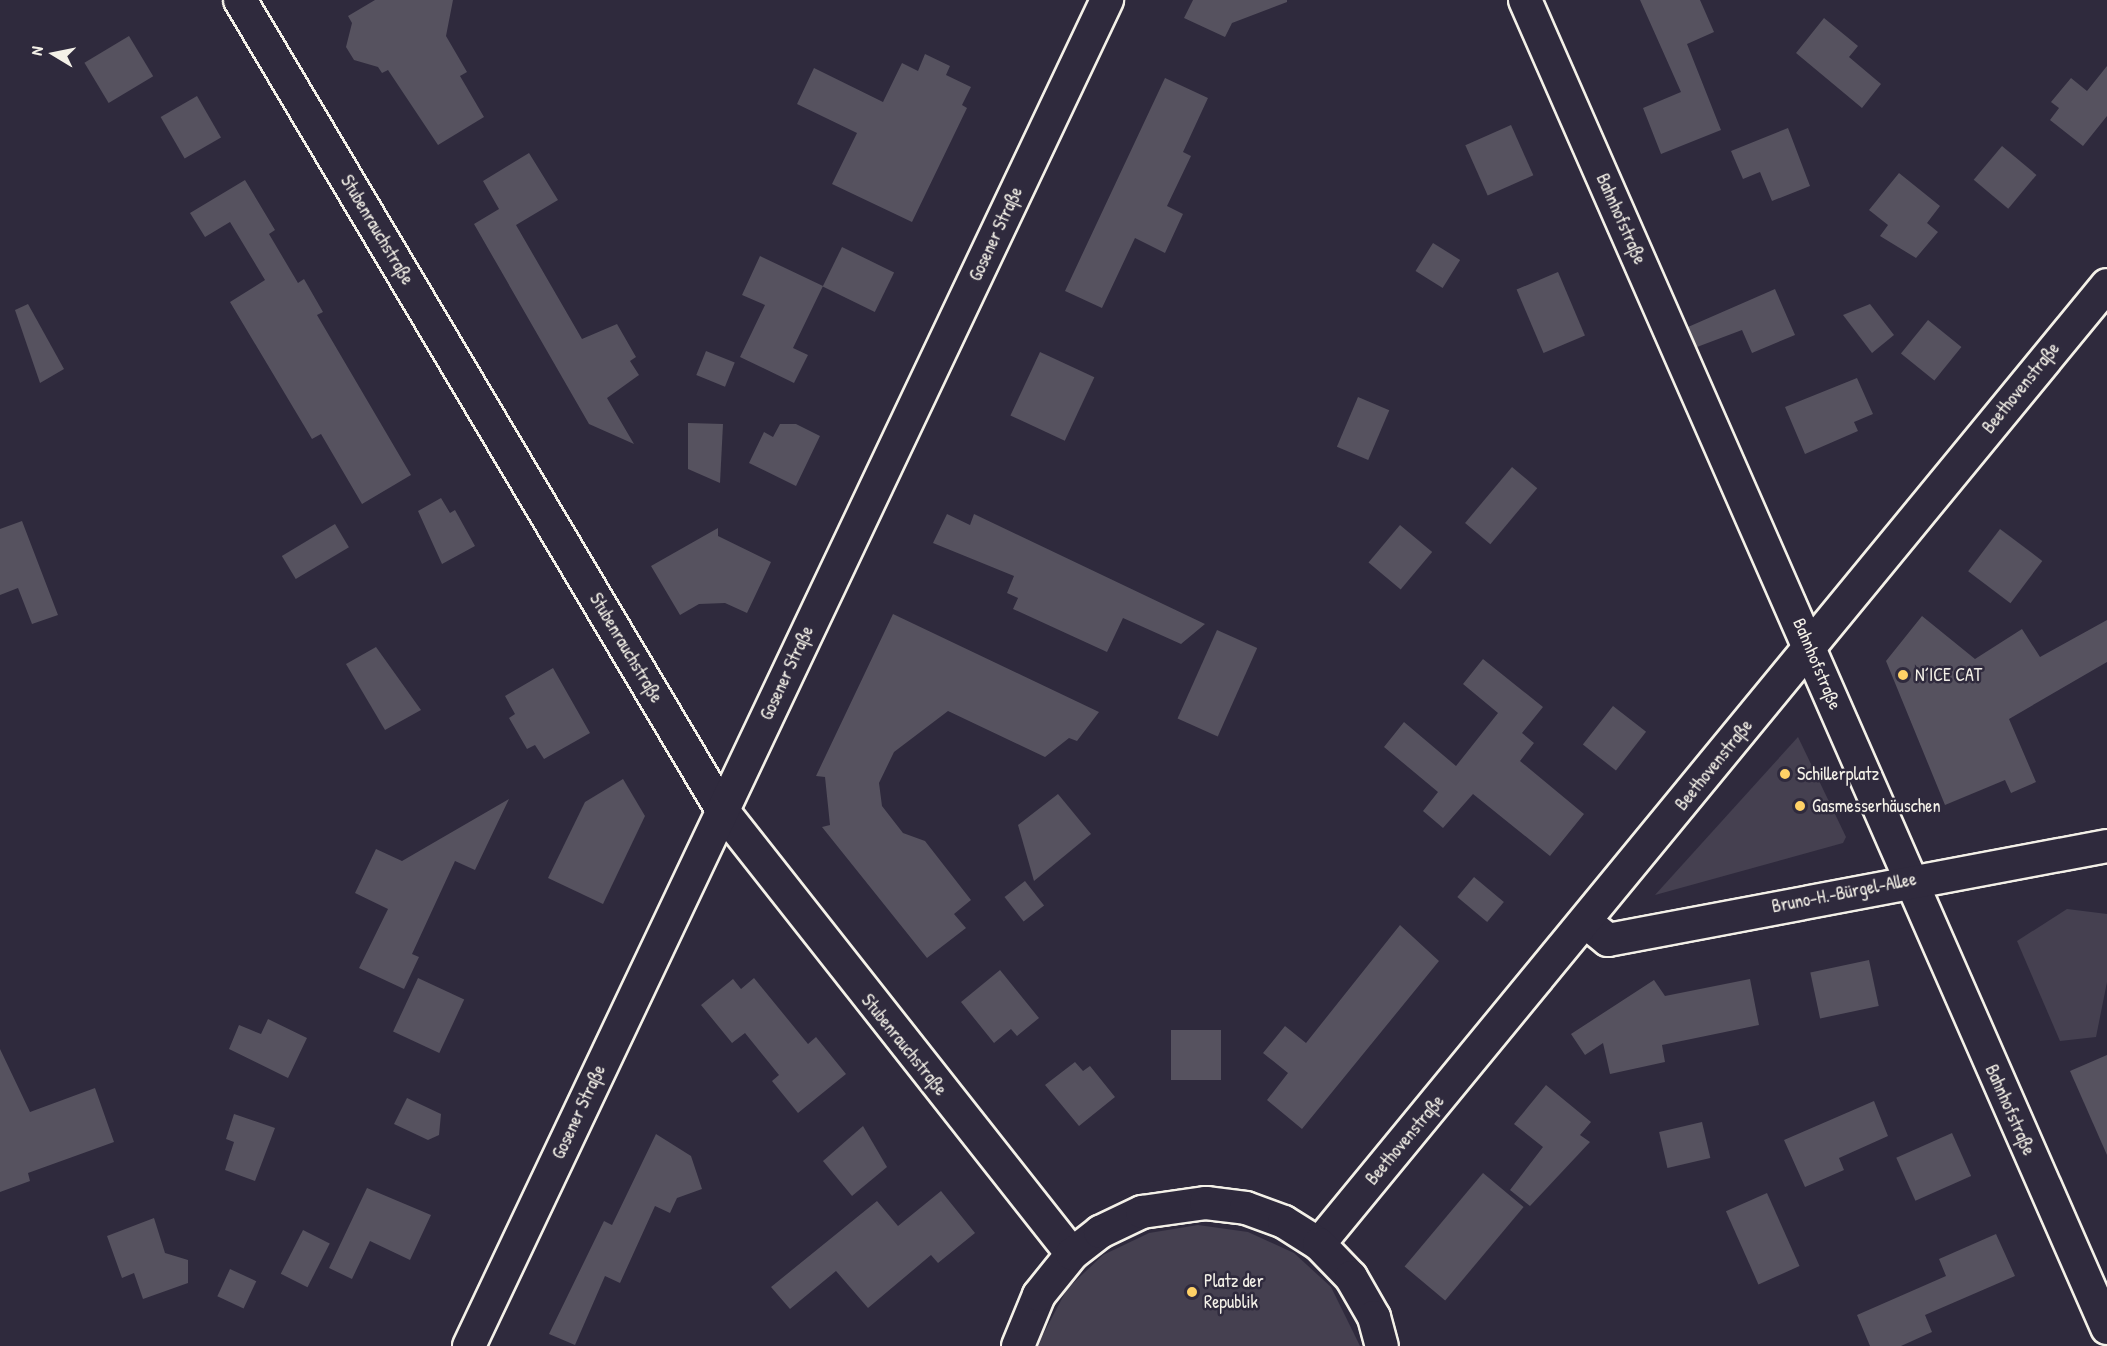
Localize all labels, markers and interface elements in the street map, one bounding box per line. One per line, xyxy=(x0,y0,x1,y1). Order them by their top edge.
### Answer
north arrow xyxy=(24,24,84,84)
text: N xyxy=(25,45,48,57)
street label: Bahnhofstraße xyxy=(1591,170,1651,268)
street label: Stubenrauchstraße xyxy=(336,171,418,289)
street label: Gosener Straße xyxy=(965,183,1027,285)
street label: Beethovenstraße xyxy=(1978,338,2064,438)
street label: Stubenrauchstraße xyxy=(585,589,667,707)
street label: Bahnhofstraße xyxy=(1788,615,1846,713)
street label: Gosener Straße xyxy=(756,622,818,724)
place label: N´ICE CAT xyxy=(1915,664,1982,686)
marker: N´ICE CAT xyxy=(1896,668,1910,682)
street label: Beethovenstraße xyxy=(1671,715,1757,815)
place label: Schillerplatz xyxy=(1797,763,1879,785)
marker: Schillerplatz xyxy=(1778,767,1792,781)
place label: Gasmesserhäuschen xyxy=(1812,795,1941,817)
marker: Gasmesserhäuschen xyxy=(1793,799,1807,813)
street label: Bruno-H.-Bürgel-Allee xyxy=(1770,868,1918,918)
street label: Stubenrauchstraße xyxy=(857,990,951,1100)
street label: Gosener Straße xyxy=(548,1061,610,1163)
street label: Bahnhofstraße xyxy=(1980,1061,2040,1159)
street label: Beethovenstraße xyxy=(1361,1091,1449,1189)
place label: Platz der Republik xyxy=(1204,1271,1264,1314)
marker: Platz der Republik xyxy=(1185,1285,1199,1299)

